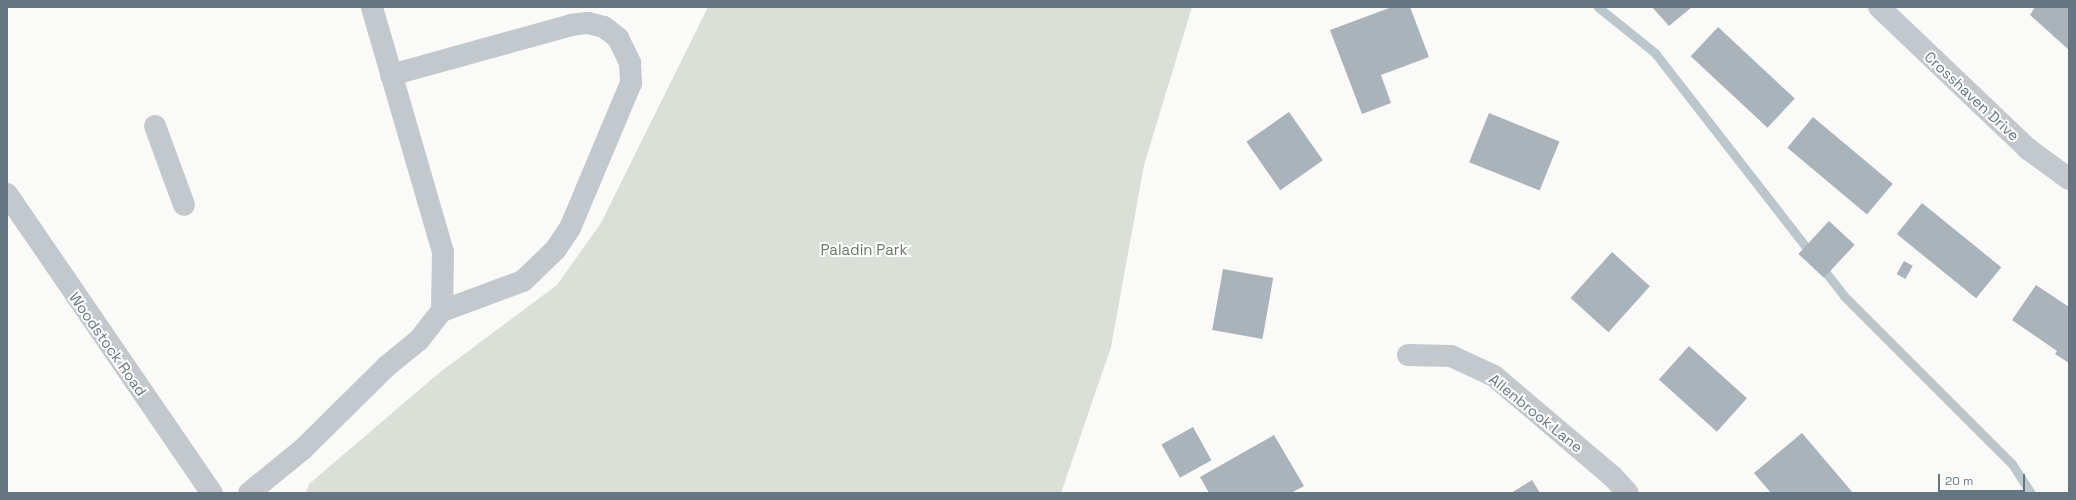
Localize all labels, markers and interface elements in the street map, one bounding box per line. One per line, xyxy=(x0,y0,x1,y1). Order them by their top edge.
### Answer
street label: Crosshaven Drive xyxy=(1921,47,2023,145)
park label: Paladin Park xyxy=(820,241,908,259)
street label: Woodstock Road xyxy=(66,289,150,399)
street label: Allenbrook Lane xyxy=(1486,370,1586,456)
scale bar xyxy=(1940,466,2027,492)
text: 20 m xyxy=(1945,473,1973,489)

